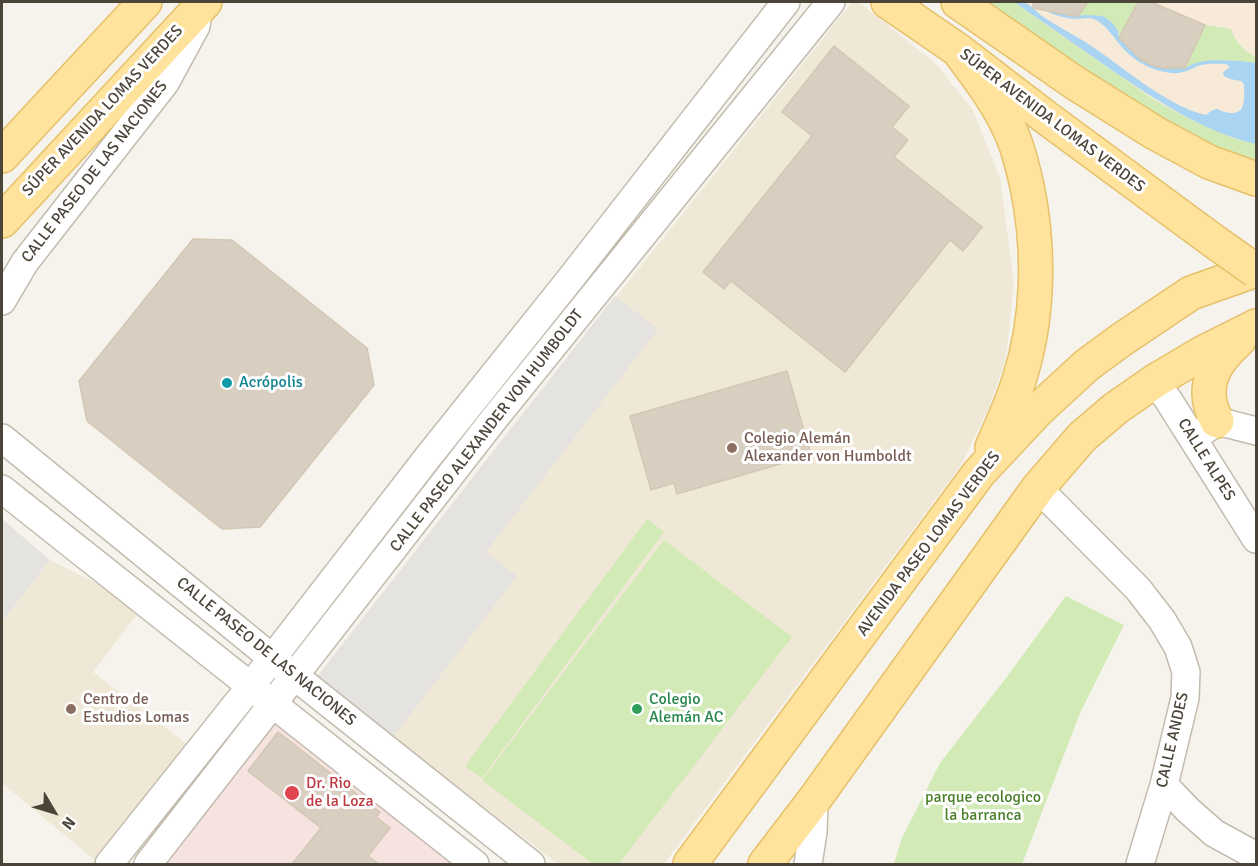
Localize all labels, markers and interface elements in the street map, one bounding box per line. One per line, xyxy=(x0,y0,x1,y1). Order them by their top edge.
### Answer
street label: SÚPER AVENIDA LOMAS VERDES xyxy=(19,22,187,200)
street label: SÚPER AVENIDA LOMAS VERDES xyxy=(956,45,1148,197)
street label: CALLE PASEO DE LAS NACIONES xyxy=(18,77,172,267)
street label: CALLE PASEO ALEXANDER VON HUMBOLDT xyxy=(386,306,588,556)
place label: Acrópolis xyxy=(239,373,303,393)
marker: Acrópolis xyxy=(220,376,234,390)
street label: CALLE ALPES xyxy=(1173,415,1239,505)
place label: Colegio Alemán Alexander von Humboldt xyxy=(744,429,912,467)
marker: Colegio Alemán Alexander von Humboldt xyxy=(725,441,739,455)
street label: AVENIDA PASEO LOMAS VERDES xyxy=(853,448,1005,640)
street label: CALLE PASEO DE LAS NACIONES xyxy=(172,574,360,730)
place label: Centro de Estudios Lomas xyxy=(83,690,189,728)
place label: Colegio Alemán AC xyxy=(649,690,724,728)
street label: CALLE ANDES xyxy=(1153,690,1193,790)
marker: Centro de Estudios Lomas xyxy=(64,702,78,716)
marker: Colegio Alemán AC xyxy=(630,702,644,716)
place label: Dr. Rio de la Loza xyxy=(306,774,374,812)
north arrow xyxy=(24,782,84,842)
marker: Dr. Rio de la Loza xyxy=(283,784,301,802)
park label: parque ecologico la barranca xyxy=(925,788,1041,826)
text: N xyxy=(57,813,79,834)

